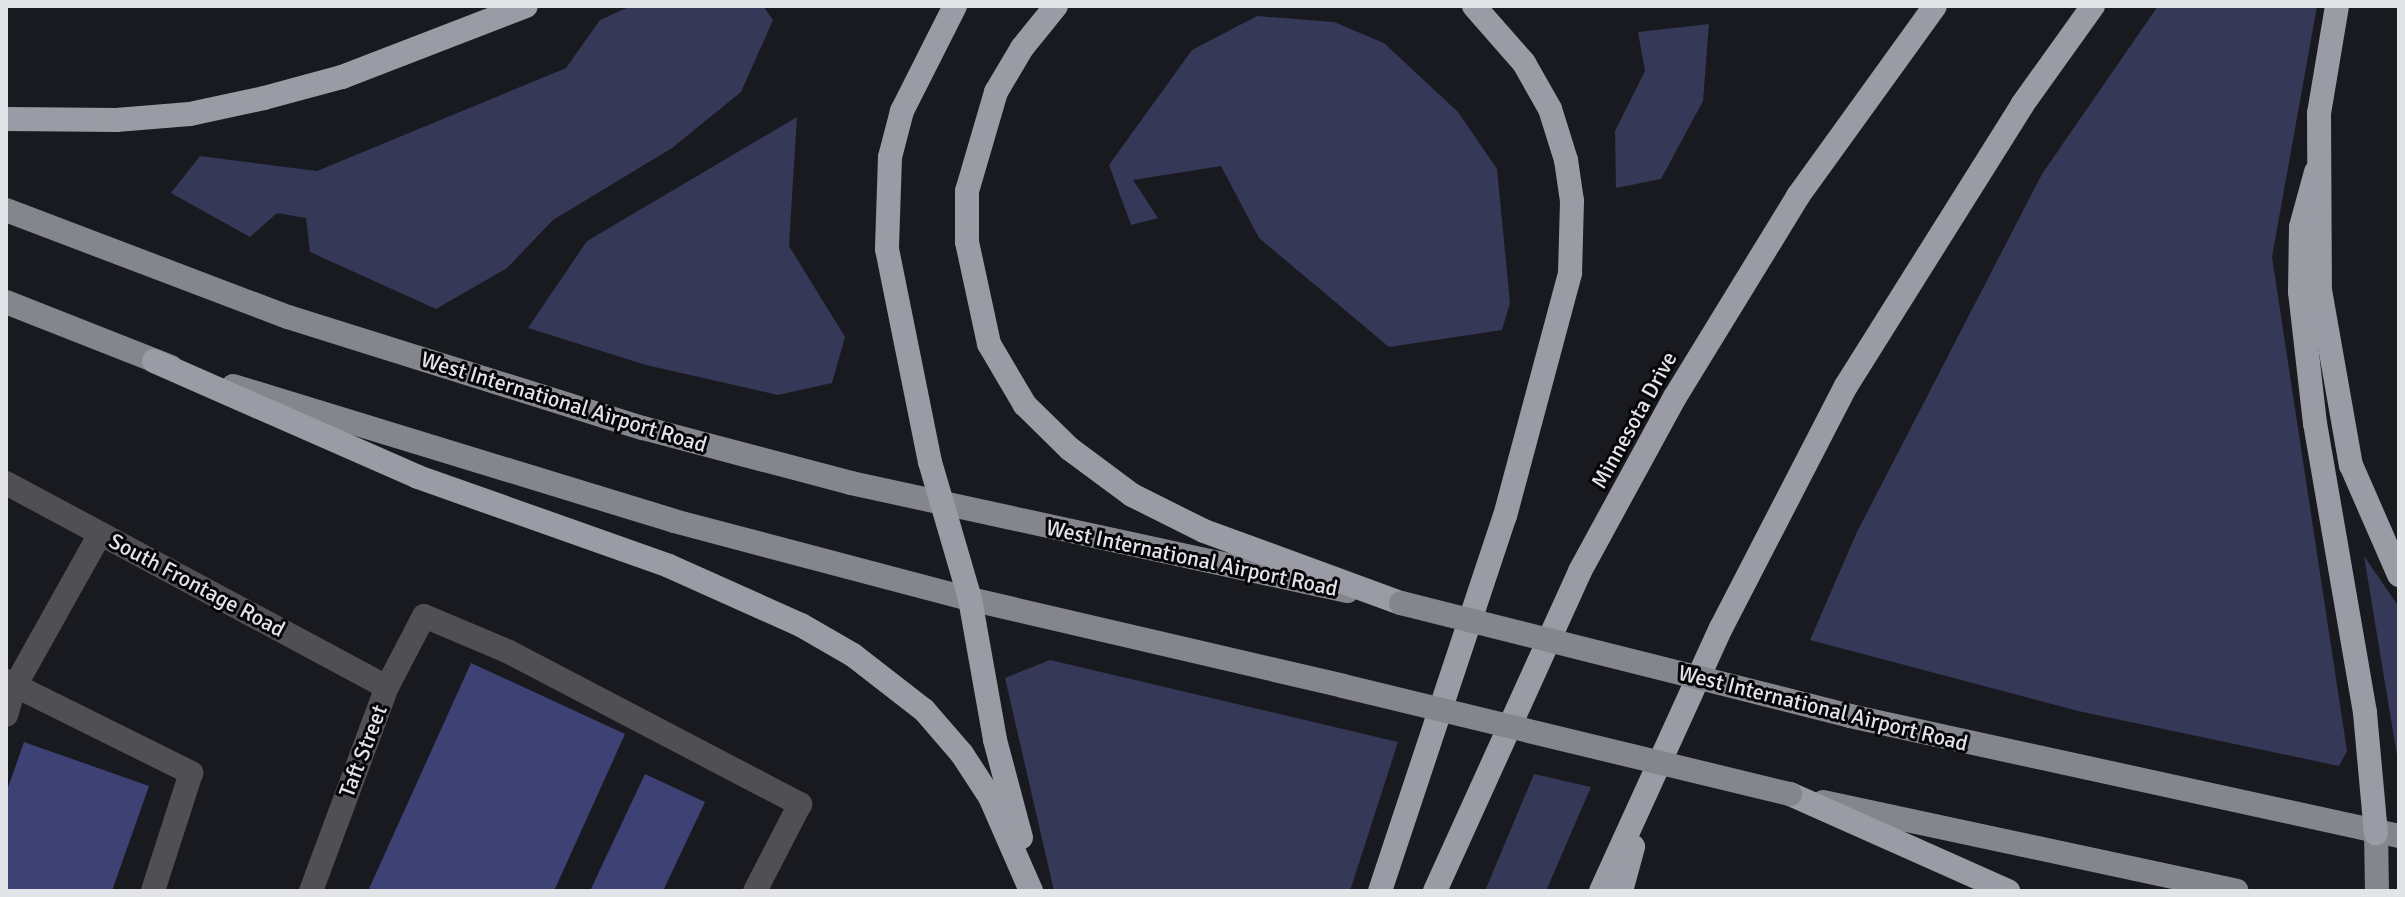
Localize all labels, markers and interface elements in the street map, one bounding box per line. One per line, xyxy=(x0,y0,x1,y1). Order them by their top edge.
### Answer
street label: West International Airport Road xyxy=(418,346,710,458)
street label: Minnesota Drive xyxy=(1585,347,1683,493)
street label: West International Airport Road xyxy=(1044,514,1340,602)
street label: South Frontage Road xyxy=(104,527,290,643)
street label: West International Airport Road xyxy=(1675,659,1971,757)
street label: Taft Street xyxy=(333,701,393,801)

